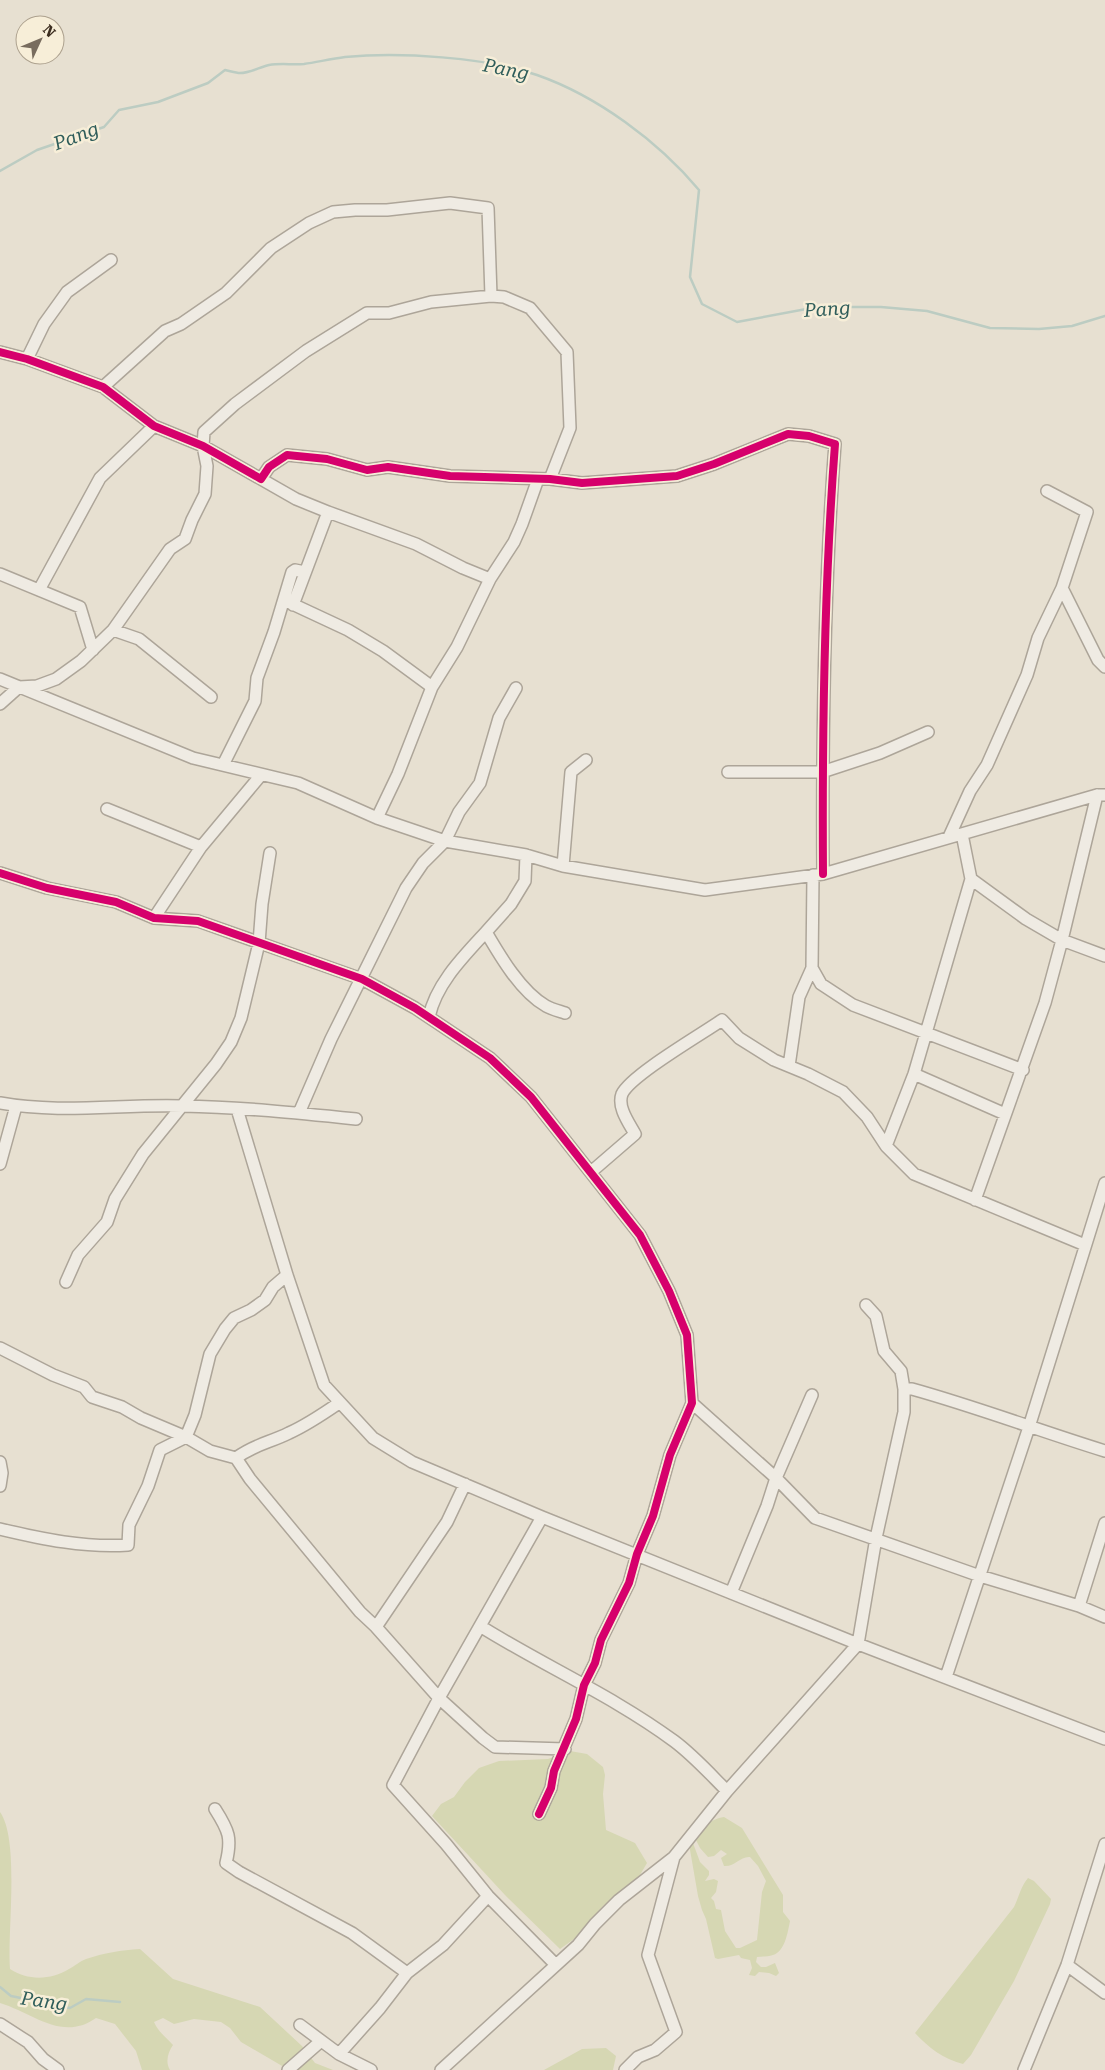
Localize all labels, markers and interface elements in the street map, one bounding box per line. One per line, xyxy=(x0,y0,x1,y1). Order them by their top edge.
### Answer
north arrow xyxy=(15,15,65,65)
text: N xyxy=(40,22,59,41)
water label: Pang xyxy=(480,53,531,85)
water label: Pang xyxy=(49,117,102,155)
water label: Pang xyxy=(802,296,851,322)
water label: Pang xyxy=(18,1986,69,2016)

